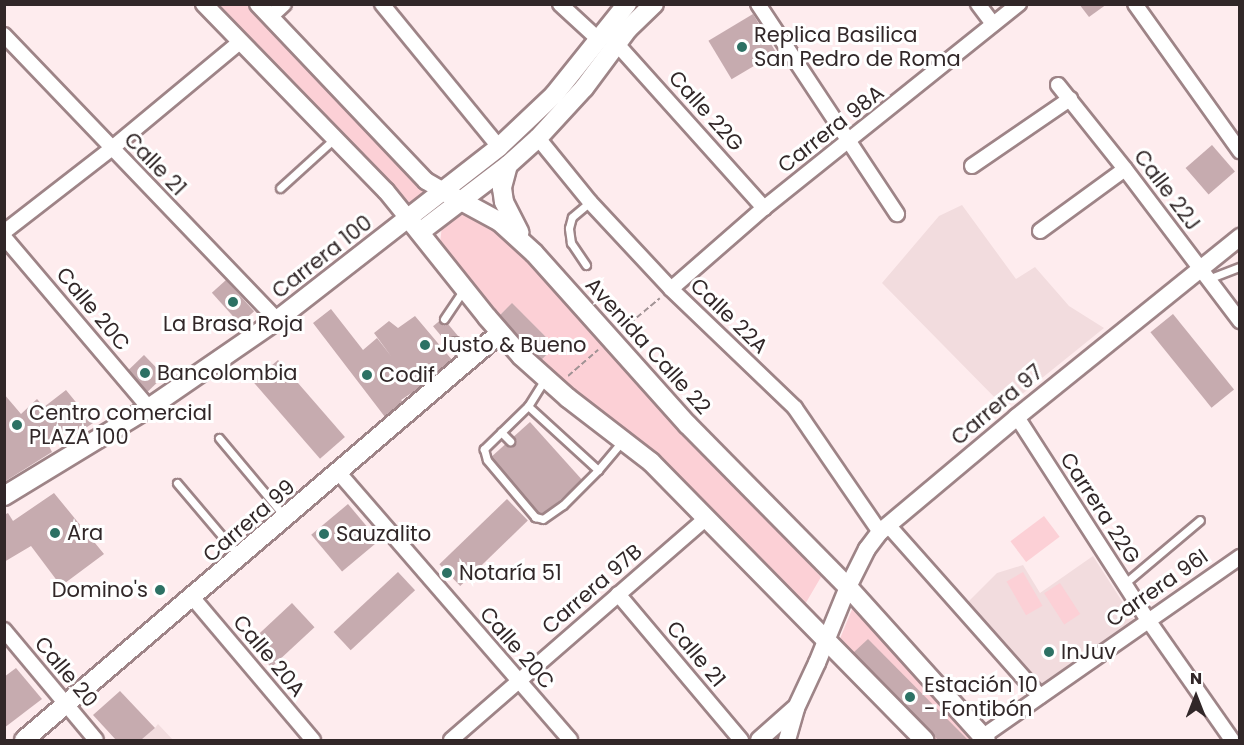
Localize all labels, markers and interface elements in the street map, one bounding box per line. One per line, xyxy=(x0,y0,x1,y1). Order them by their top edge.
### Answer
place label: Replica Basilica San Pedro de Roma xyxy=(754,22,961,72)
marker: Replica Basilica San Pedro de Roma xyxy=(735,40,749,54)
street label: Calle 22G xyxy=(663,65,749,157)
street label: Carrera 98A xyxy=(773,80,889,178)
street label: Calle 21 xyxy=(119,127,191,201)
street label: Calle 22J xyxy=(1128,145,1206,235)
street label: Carrera 100 xyxy=(267,210,377,304)
street label: Calle 20C xyxy=(51,262,135,356)
street label: Avenida Calle 22 xyxy=(580,273,716,419)
street label: Calle 22A xyxy=(685,273,773,359)
marker: La Brasa Roja xyxy=(226,295,240,309)
place label: La Brasa Roja xyxy=(163,311,303,337)
place label: Justo & Bueno xyxy=(437,332,587,358)
marker: Justo & Bueno xyxy=(418,338,432,352)
place label: Bancolombia xyxy=(157,360,297,386)
street label: Carrera 97 xyxy=(946,360,1048,450)
place label: Codif xyxy=(379,362,435,388)
marker: Bancolombia xyxy=(138,366,152,380)
marker: Codif xyxy=(360,368,374,382)
place label: Centro comercial PLAZA 100 xyxy=(29,400,212,450)
marker: Centro comercial PLAZA 100 xyxy=(10,418,24,432)
street label: Carrera 22G xyxy=(1055,448,1145,568)
street label: Carrera 99 xyxy=(198,474,300,568)
place label: Ara xyxy=(67,520,103,546)
place label: Sauzalito xyxy=(336,521,431,547)
marker: Ara xyxy=(48,526,62,540)
marker: Sauzalito xyxy=(317,527,331,541)
street label: Carrera 97B xyxy=(537,539,647,639)
street label: Carrera 96I xyxy=(1101,544,1213,632)
place label: Notaría 51 xyxy=(459,560,562,586)
marker: Notaría 51 xyxy=(440,566,454,580)
place label: Domino's xyxy=(52,577,148,603)
marker: Domino's xyxy=(153,583,167,597)
street label: Calle 20C xyxy=(474,602,560,694)
street label: Calle 20A xyxy=(228,610,310,702)
street label: Calle 21 xyxy=(661,616,731,692)
street label: Calle 20 xyxy=(29,631,103,713)
place label: InJuv xyxy=(1061,639,1116,665)
marker: InJuv xyxy=(1042,645,1056,659)
north arrow xyxy=(1166,667,1226,727)
text: N xyxy=(1190,667,1202,690)
place label: Estación 10 - Fontibón xyxy=(924,672,1038,722)
marker: Estación 10 - Fontibón xyxy=(901,688,919,706)

